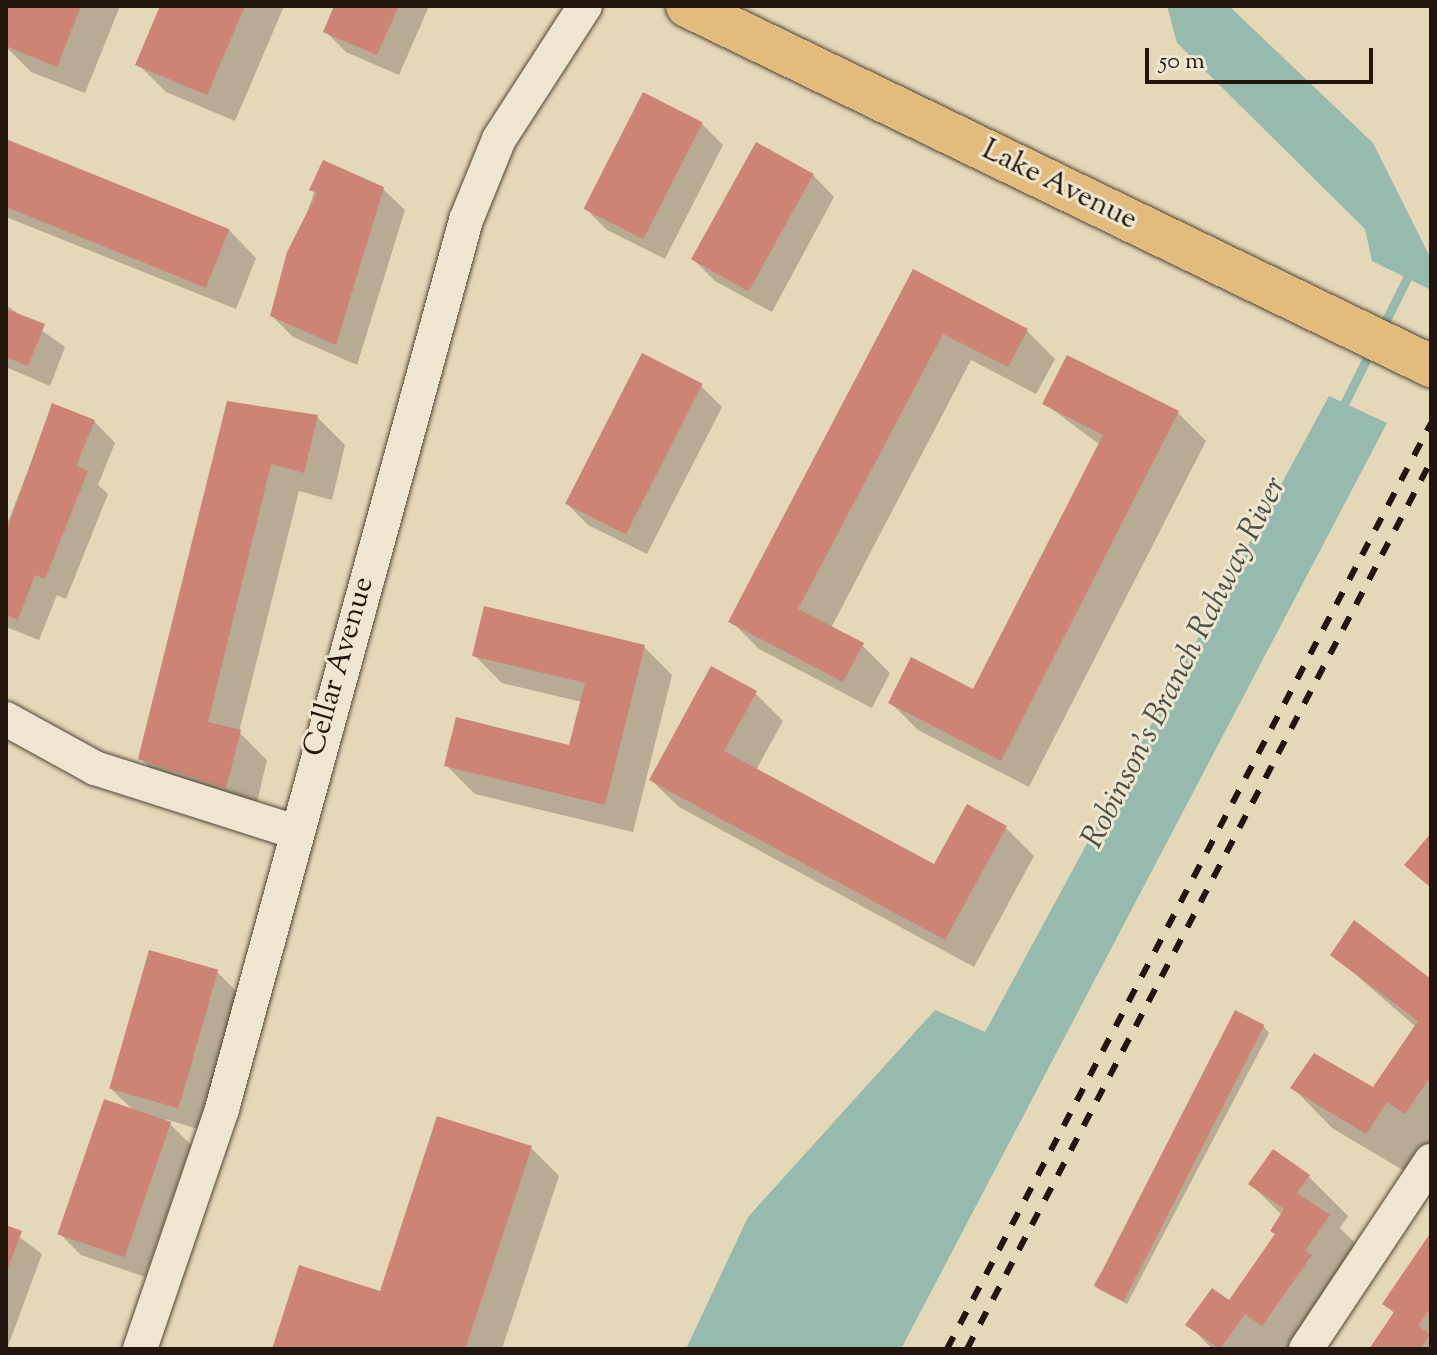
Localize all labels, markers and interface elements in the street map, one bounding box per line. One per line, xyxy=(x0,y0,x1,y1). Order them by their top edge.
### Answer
scale bar xyxy=(1149,32,1377,82)
text: 50 m xyxy=(1159,45,1205,79)
street label: Lake Avenue xyxy=(975,133,1143,239)
water label: Robinson's Branch Rahway River xyxy=(1074,471,1296,855)
street label: Cellar Avenue xyxy=(297,573,383,761)

